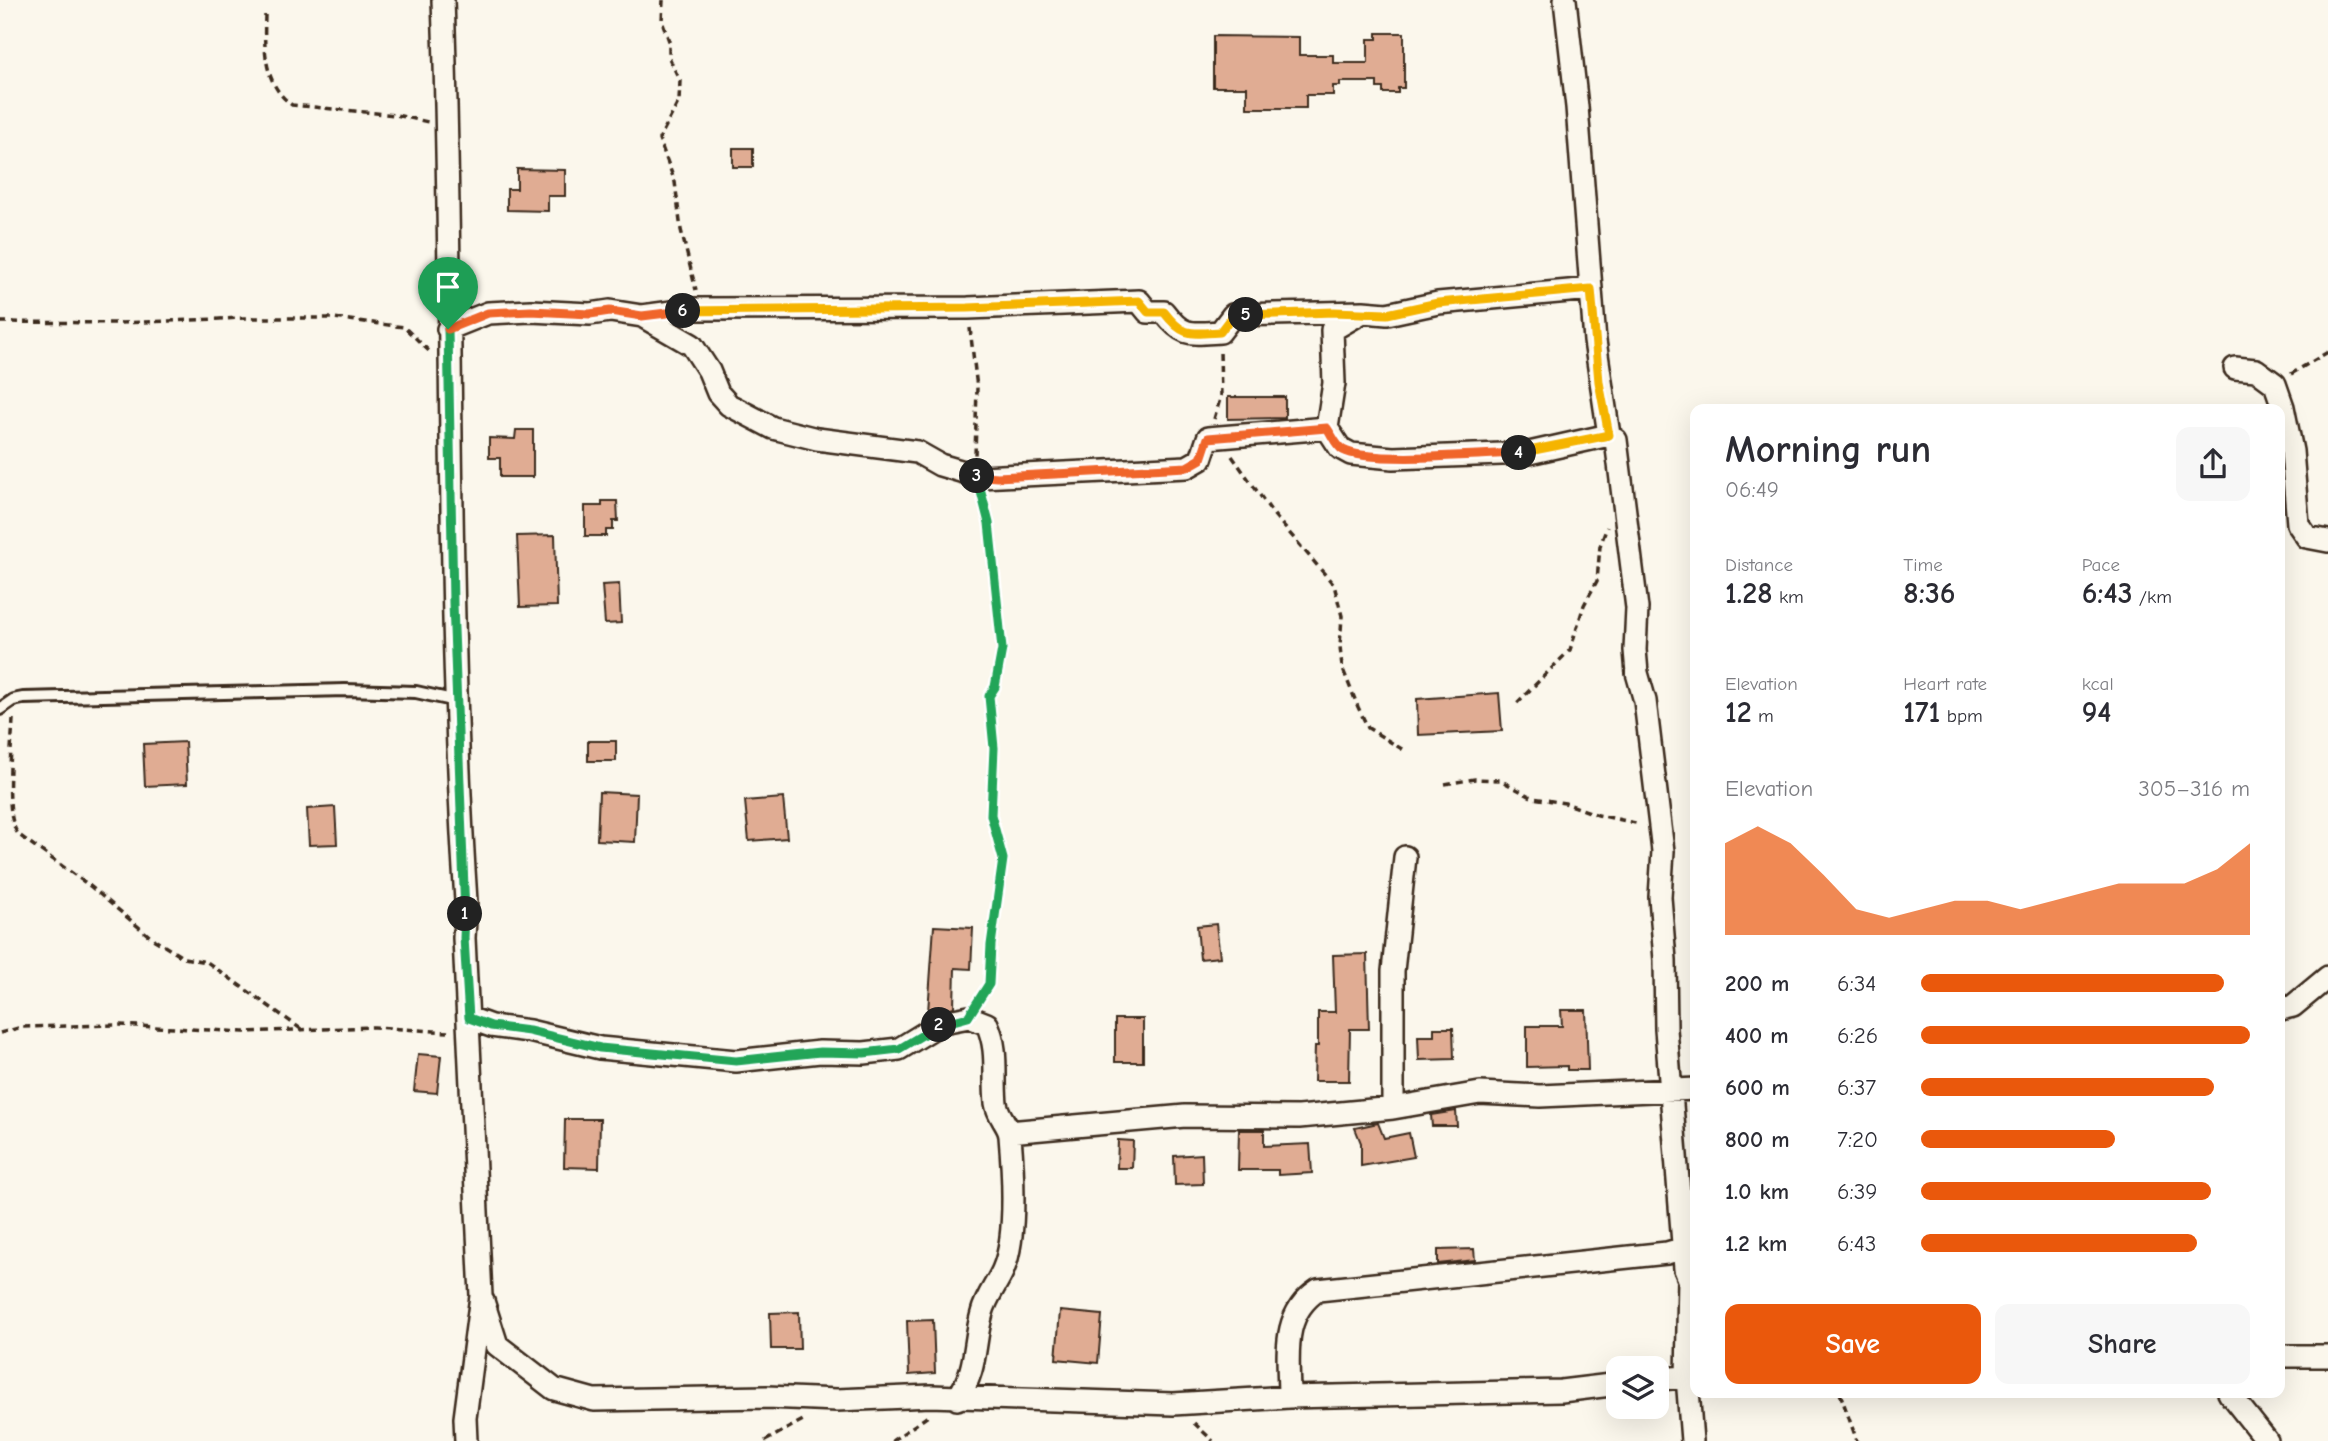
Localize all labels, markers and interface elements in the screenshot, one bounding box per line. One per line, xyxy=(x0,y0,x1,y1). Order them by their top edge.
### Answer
pin xyxy=(418,257,478,329)
icon: arrive xyxy=(429,268,467,306)
pin: 6 xyxy=(666,294,700,328)
pin: 5 xyxy=(1228,298,1264,332)
text: 6 xyxy=(678,299,687,321)
text: 5 xyxy=(1240,303,1251,325)
button: share xyxy=(2176,427,2250,501)
text: Morning run xyxy=(1725,428,1931,472)
pin: 4 xyxy=(1502,435,1536,470)
text: 4 xyxy=(1514,441,1523,463)
pin: 3 xyxy=(960,458,995,494)
text: 3 xyxy=(972,464,981,486)
text: 06:49 xyxy=(1725,476,1779,503)
text: Distance xyxy=(1725,554,1793,576)
text: Time xyxy=(1903,554,1943,576)
text: Pace xyxy=(2082,554,2120,576)
text: 1.28 xyxy=(1725,576,1773,611)
text: 8:36 xyxy=(1903,576,1955,611)
text: 6:43 xyxy=(2082,576,2132,611)
text: km xyxy=(1773,586,1804,608)
text: /km xyxy=(2132,586,2172,608)
text: Elevation xyxy=(1725,673,1798,695)
text: Heart rate xyxy=(1903,673,1987,695)
text: kcal xyxy=(2082,673,2114,695)
text: 12 xyxy=(1725,695,1752,730)
text: 171 xyxy=(1903,695,1940,730)
text: 94 xyxy=(2082,695,2111,730)
text: m xyxy=(1752,705,1774,727)
text: bpm xyxy=(1940,705,1983,727)
text: Elevation xyxy=(1725,775,1813,802)
text: 305–316 m xyxy=(2138,775,2250,802)
pin: 1 xyxy=(448,897,482,932)
text: 1 xyxy=(461,902,468,924)
text: 200 m xyxy=(1725,970,1789,997)
text: 6:34 xyxy=(1837,970,1876,997)
pin: 2 xyxy=(922,1007,956,1042)
text: 2 xyxy=(934,1013,943,1035)
text: 400 m xyxy=(1725,1022,1789,1049)
text: 6:26 xyxy=(1837,1022,1878,1049)
text: 600 m xyxy=(1725,1074,1790,1101)
text: 6:37 xyxy=(1837,1074,1876,1101)
text: 800 m xyxy=(1725,1126,1790,1153)
text: 7:20 xyxy=(1837,1126,1878,1153)
text: 1.0 km xyxy=(1725,1178,1789,1205)
text: 6:39 xyxy=(1837,1178,1877,1205)
text: 1.2 km xyxy=(1725,1230,1787,1257)
text: 6:43 xyxy=(1837,1230,1876,1257)
button: Save xyxy=(1725,1304,1981,1384)
button: Share xyxy=(1995,1304,2250,1384)
map controls xyxy=(1606,1356,1669,1419)
button: layers xyxy=(1606,1356,1669,1419)

